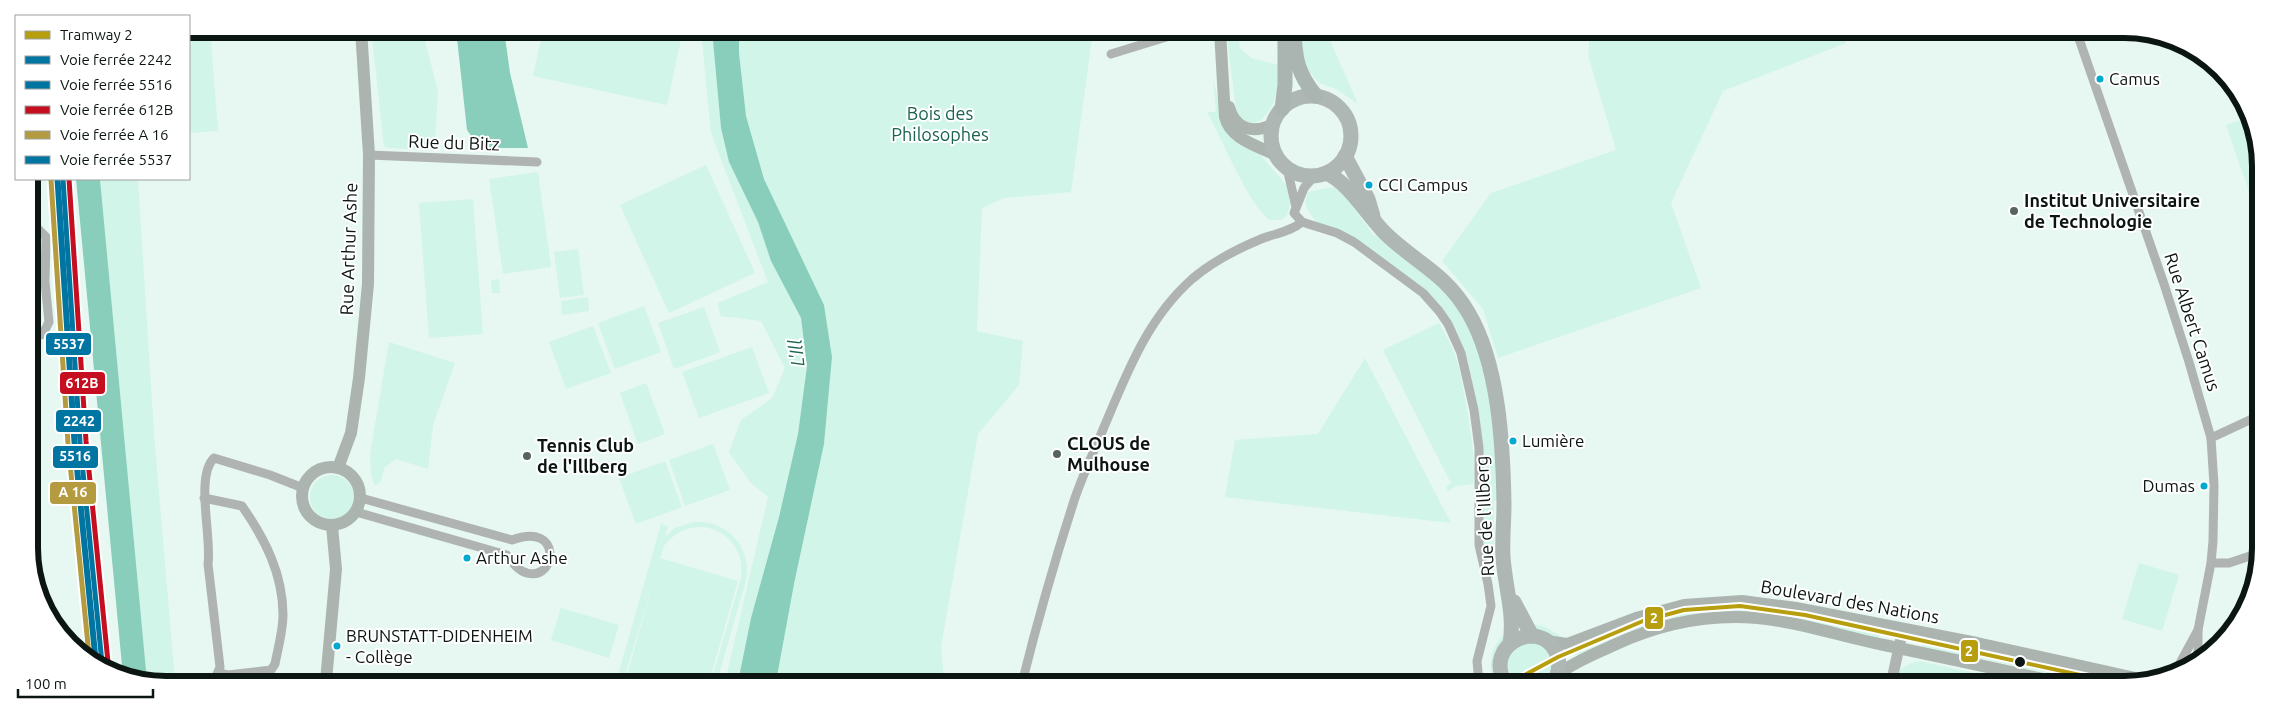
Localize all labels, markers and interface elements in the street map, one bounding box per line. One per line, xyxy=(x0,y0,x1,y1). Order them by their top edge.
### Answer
legend xyxy=(15,15,190,180)
text: Tramway 2 xyxy=(60,26,133,43)
text: Voie ferrée 2242 xyxy=(60,51,172,68)
place label: Camus xyxy=(2109,69,2160,88)
marker: Camus xyxy=(2095,74,2105,84)
text: Voie ferrée 5516 xyxy=(60,76,172,93)
text: Voie ferrée 612B xyxy=(60,101,173,118)
park label: Bois des Philosophes xyxy=(891,103,989,144)
text: Voie ferrée A 16 xyxy=(60,126,169,143)
street label: Rue du Bitz xyxy=(408,130,500,154)
text: Voie ferrée 5537 xyxy=(60,151,172,168)
place label: CCI Campus xyxy=(1378,175,1468,194)
marker: CCI Campus xyxy=(1364,180,1374,190)
street label: Rue Arthur Ashe xyxy=(336,182,360,316)
place label: Institut Universitaire de Technologie xyxy=(2024,190,2200,231)
marker: Institut Universitaire de Technologie xyxy=(2008,205,2020,217)
street label: Rue Albert Camus xyxy=(2161,250,2225,394)
line badge: 5537 xyxy=(45,332,92,356)
text: 5537 xyxy=(53,336,85,352)
water label: L'Ill xyxy=(784,338,808,368)
line badge: 612B xyxy=(59,371,106,395)
text: 612B xyxy=(66,375,98,391)
line badge: 2242 xyxy=(55,409,102,433)
text: 2242 xyxy=(63,413,95,429)
place label: Lumière xyxy=(1522,431,1584,450)
place label: CLOUS de Mulhouse xyxy=(1067,433,1150,474)
place label: Tennis Club de l'Illberg xyxy=(537,435,634,476)
marker: Lumière xyxy=(1508,436,1518,446)
line badge: 5516 xyxy=(52,445,99,469)
text: 5516 xyxy=(59,448,91,464)
marker: CLOUS de Mulhouse xyxy=(1051,448,1063,460)
marker: Tennis Club de l'Illberg xyxy=(521,450,533,462)
street label: Rue de l'Illberg xyxy=(1471,455,1497,577)
place label: Dumas xyxy=(2143,476,2195,495)
line badge: A 16 xyxy=(49,481,97,505)
marker: Dumas xyxy=(2199,481,2209,491)
text: A 16 xyxy=(59,484,88,500)
place label: Arthur Ashe xyxy=(476,548,568,567)
marker: Arthur Ashe xyxy=(462,553,472,563)
street label: Boulevard des Nations xyxy=(1759,575,1941,627)
line badge: 2 xyxy=(1644,606,1664,630)
text: 2 xyxy=(1650,610,1658,626)
place label: BRUNSTATT-DIDENHEIM - Collège xyxy=(346,626,533,666)
line badge: 2 xyxy=(1960,639,1979,663)
marker: BRUNSTATT-DIDENHEIM - Collège xyxy=(332,641,342,651)
text: 2 xyxy=(1965,643,1973,659)
unlabelled marker xyxy=(2013,655,2027,669)
scale bar xyxy=(18,666,152,698)
text: 100 m xyxy=(25,675,67,692)

